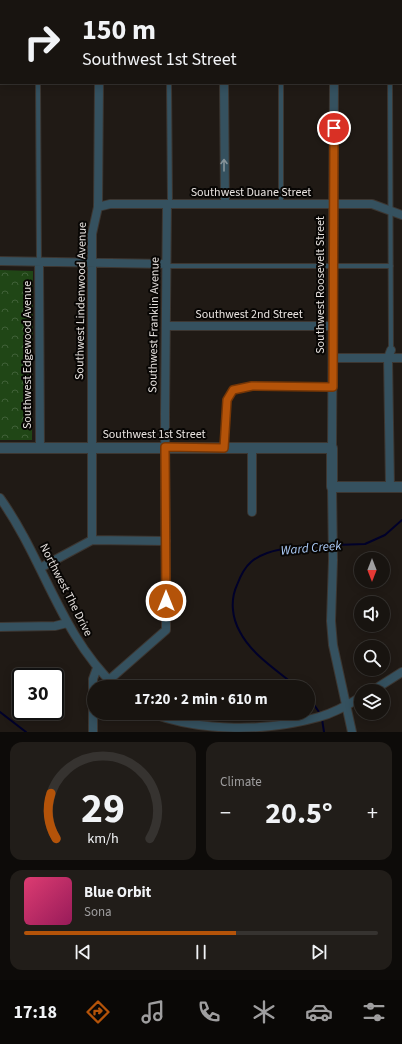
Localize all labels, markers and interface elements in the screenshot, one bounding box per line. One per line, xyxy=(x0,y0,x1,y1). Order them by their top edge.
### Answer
text: 150 m xyxy=(82,10,156,50)
icon: right xyxy=(16,16,68,68)
text: Southwest 1st Street xyxy=(82,47,237,72)
pin xyxy=(317,111,351,145)
icon: arrive xyxy=(323,117,345,139)
one-way arrow xyxy=(220,159,228,172)
street label: Southwest Duane Street xyxy=(191,184,311,201)
street label: Southwest Roosevelt Street xyxy=(312,216,329,354)
street label: Southwest Lindenwood Avenue xyxy=(71,222,91,380)
street label: Southwest Franklin Avenue xyxy=(144,257,164,393)
street label: Southwest Edgewood Avenue xyxy=(19,281,36,429)
street label: Southwest 2nd Street xyxy=(195,306,303,323)
street label: Southwest 1st Street xyxy=(102,426,206,443)
water label: Ward Creek xyxy=(280,536,343,560)
street label: Northwest The Drive xyxy=(35,541,97,639)
north arrow xyxy=(354,552,390,588)
map controls xyxy=(354,552,390,720)
position arrow xyxy=(145,580,187,622)
button: sound xyxy=(354,596,390,632)
button: search xyxy=(354,640,390,676)
speed limit sign: 30 xyxy=(12,668,64,720)
button: layers xyxy=(354,684,390,720)
text: 17:20 · 2 min · 610 m xyxy=(134,689,268,710)
text: Climate xyxy=(220,773,262,791)
text: 29 xyxy=(81,779,125,839)
text: 20.5° xyxy=(265,792,333,835)
text: − xyxy=(220,797,231,829)
text: + xyxy=(367,797,378,829)
text: km/h xyxy=(87,828,119,849)
text: Blue Orbit xyxy=(84,882,151,903)
text: Sona xyxy=(84,903,112,921)
icon: previous xyxy=(72,941,94,963)
icon: pause xyxy=(190,941,212,963)
icon: next xyxy=(308,941,330,963)
icon: directions xyxy=(84,998,112,1026)
icon: music xyxy=(139,998,167,1026)
icon: phone xyxy=(195,998,223,1026)
icon: climate xyxy=(250,998,278,1026)
icon: car xyxy=(305,998,333,1026)
icon: filters xyxy=(360,998,388,1026)
text: 17:18 xyxy=(14,1000,57,1025)

